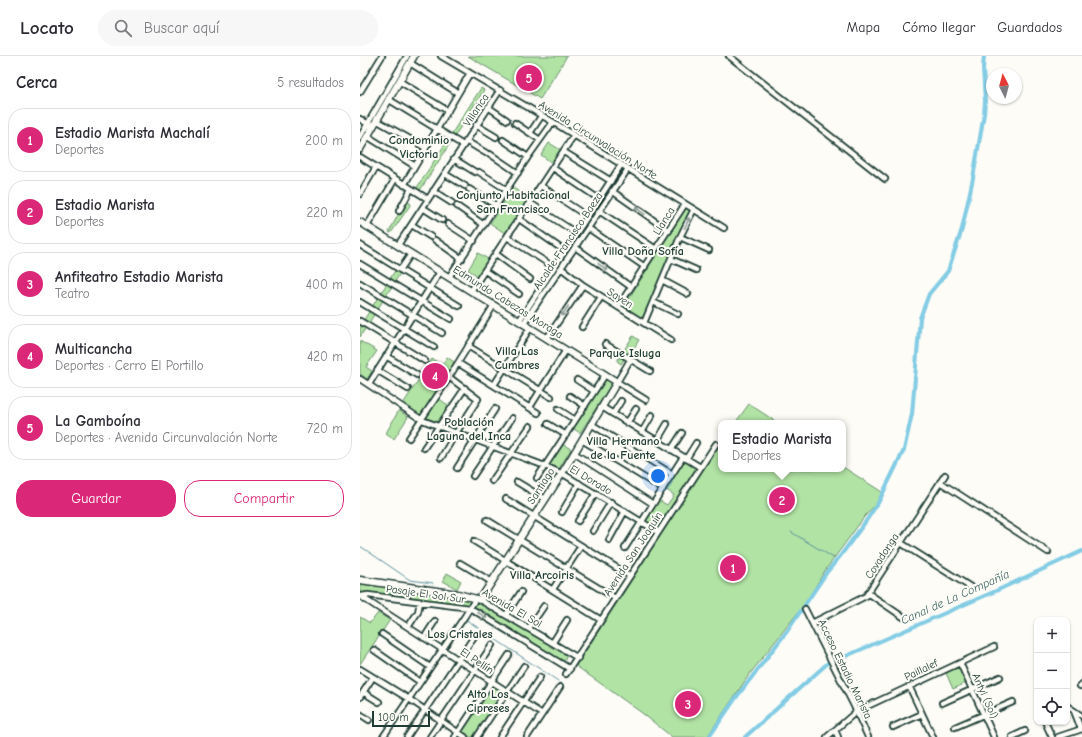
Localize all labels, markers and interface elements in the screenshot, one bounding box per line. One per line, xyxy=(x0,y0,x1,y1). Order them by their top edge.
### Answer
search box xyxy=(98,10,378,46)
text: Locato xyxy=(20,17,74,39)
icon: search xyxy=(112,17,134,39)
text: Buscar aquí xyxy=(144,19,219,37)
text: Mapa xyxy=(847,19,880,36)
text: Cómo llegar xyxy=(902,19,975,36)
text: Guardados xyxy=(997,19,1062,36)
pin: 5 xyxy=(516,63,542,93)
north arrow xyxy=(986,68,1022,104)
text: Cerca xyxy=(16,73,58,92)
text: 5 resultados xyxy=(277,75,344,90)
street label: Villarica xyxy=(460,91,492,129)
street label: Avenida Circunvalación Norte xyxy=(536,98,660,182)
text: Estadio Marista Machalí xyxy=(55,124,210,142)
text: 1 xyxy=(27,133,33,148)
text: 200 m xyxy=(305,133,343,148)
district label: Condominio Victoria xyxy=(389,133,449,161)
text: Deportes xyxy=(55,142,104,157)
district label: Conjunto Habitacional San Francisco xyxy=(456,188,570,216)
street label: Alcalde Francisco Baeza xyxy=(531,190,605,292)
text: Estadio Marista xyxy=(55,196,155,214)
text: 2 xyxy=(27,205,33,220)
text: 220 m xyxy=(306,205,343,220)
street label: Llanca xyxy=(650,205,678,237)
one-way arrow xyxy=(635,207,646,215)
text: Deportes xyxy=(55,214,104,229)
one-way arrow xyxy=(684,218,691,230)
district label: Villa Doña Sofía xyxy=(602,244,684,258)
street label: Edmundo Cabezas Moraga xyxy=(451,263,565,341)
one-way arrow xyxy=(597,263,608,271)
text: Anfiteatro Estadio Marista xyxy=(55,268,223,286)
text: 3 xyxy=(27,277,33,292)
text: 400 m xyxy=(306,277,343,292)
street label: Sayen xyxy=(605,285,635,311)
text: Teatro xyxy=(55,286,90,301)
one-way arrow xyxy=(561,306,569,317)
text: Multicancha xyxy=(55,340,132,358)
district label: Villa Las Cumbres xyxy=(495,344,539,372)
district label: Parque Isluga xyxy=(589,346,661,360)
text: 4 xyxy=(27,349,33,364)
text: 420 m xyxy=(307,349,343,364)
text: Deportes · Cerro El Portillo xyxy=(55,358,204,373)
pin: 4 xyxy=(422,361,448,391)
text: La Gamboína xyxy=(55,412,141,430)
district label: Población Laguna del Inca xyxy=(427,415,511,443)
popup xyxy=(718,420,846,472)
text: 5 xyxy=(27,421,33,436)
text: 720 m xyxy=(307,421,343,436)
text: Deportes · Avenida Circunvalación Norte xyxy=(55,430,278,445)
text: Estadio Marista xyxy=(732,430,832,448)
district label: Villa Hermano de la Fuente xyxy=(586,434,660,462)
text: Deportes xyxy=(732,448,781,463)
street label: El Dorado xyxy=(568,462,615,498)
street label: Santiago xyxy=(524,465,558,507)
your location xyxy=(648,466,668,486)
button: Guardar xyxy=(16,480,176,517)
button: Compartir xyxy=(184,480,344,517)
pin: 2 xyxy=(769,485,795,515)
street label: Avenida San Joaquín xyxy=(601,509,665,599)
street label: Covadonga xyxy=(862,531,902,581)
pin: 1 xyxy=(720,553,746,583)
water label: Canal de La Compañía xyxy=(899,567,1011,627)
district label: Villa Arcoiris xyxy=(510,568,574,582)
street label: Pasaje El Sol Sur xyxy=(385,582,467,606)
street label: Avenida El Sol xyxy=(480,586,544,630)
one-way arrow xyxy=(476,611,488,619)
street label: Acceso Estadio Marista xyxy=(815,617,875,721)
map controls xyxy=(1034,617,1070,725)
button: + xyxy=(1034,617,1070,653)
district label: Los Cristales xyxy=(427,627,493,641)
street label: El Pellín xyxy=(458,645,496,677)
button: − xyxy=(1034,653,1070,689)
street label: Paillalef xyxy=(902,656,941,683)
street label: Antyl (Sol) xyxy=(969,671,1001,721)
district label: Alto Los Cipreses xyxy=(467,687,509,715)
pin: 3 xyxy=(675,689,701,719)
button: locate xyxy=(1034,689,1070,725)
scale bar xyxy=(372,709,430,728)
text: 100 m xyxy=(378,711,409,724)

